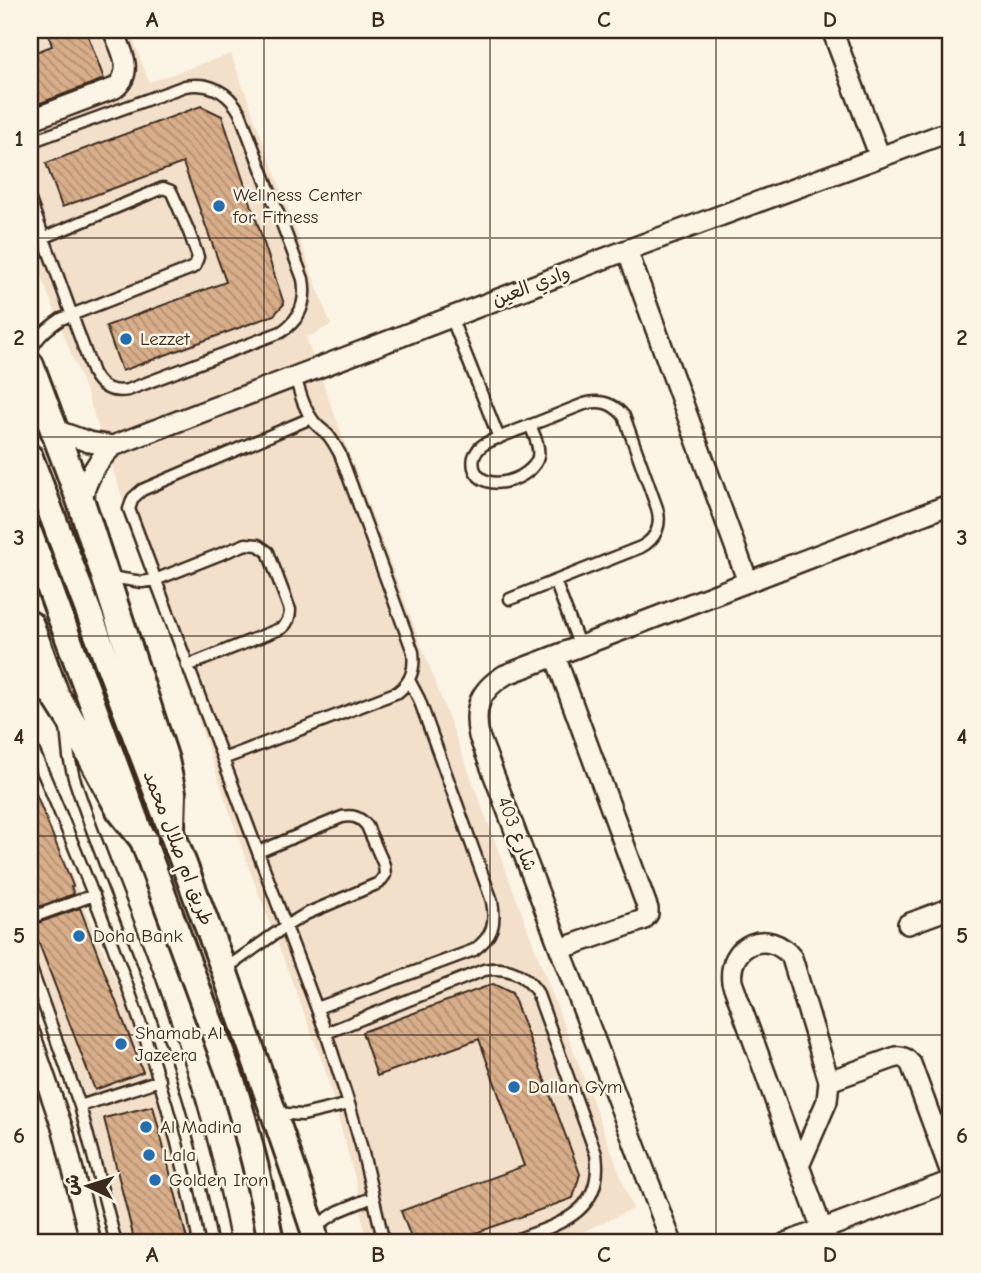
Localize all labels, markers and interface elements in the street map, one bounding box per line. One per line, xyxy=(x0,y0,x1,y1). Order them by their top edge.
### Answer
text: A xyxy=(146,6,159,33)
text: B xyxy=(371,6,385,33)
text: C xyxy=(597,6,611,33)
text: D xyxy=(823,6,837,33)
text: 1 xyxy=(14,125,24,152)
text: 1 xyxy=(957,125,967,152)
place label: Wellness Center for Fitness xyxy=(232,184,362,228)
marker: Wellness Center for Fitness xyxy=(211,198,227,214)
street label: وادي العين xyxy=(489,261,574,314)
text: 2 xyxy=(13,324,25,351)
text: 2 xyxy=(956,324,968,351)
place label: Lezzet xyxy=(140,328,190,350)
marker: Lezzet xyxy=(118,331,134,347)
text: 3 xyxy=(13,524,25,551)
text: 3 xyxy=(956,524,968,551)
text: 4 xyxy=(14,723,25,750)
text: 4 xyxy=(957,723,968,750)
street label: طريق ام صلال محمد xyxy=(136,768,218,930)
street label: شارع 403 xyxy=(491,794,541,875)
text: 5 xyxy=(13,922,25,949)
text: 5 xyxy=(956,922,968,949)
place label: Doha Bank xyxy=(93,925,183,947)
marker: Doha Bank xyxy=(71,928,87,944)
place label: Shamab Al Jazeera xyxy=(135,1022,223,1066)
marker: Shamab Al Jazeera xyxy=(113,1036,129,1052)
place label: Dallan Gym xyxy=(528,1076,623,1098)
marker: Dallan Gym xyxy=(506,1079,522,1095)
place label: Al Madina xyxy=(160,1116,242,1138)
marker: Al Madina xyxy=(138,1119,154,1135)
text: 6 xyxy=(13,1122,25,1149)
text: 6 xyxy=(956,1122,968,1149)
place label: Lala xyxy=(163,1144,196,1166)
marker: Lala xyxy=(141,1147,157,1163)
north arrow xyxy=(52,1150,122,1220)
place label: Golden Iron xyxy=(169,1169,268,1191)
marker: Golden Iron xyxy=(147,1172,163,1188)
text: ش xyxy=(60,1174,84,1196)
text: A xyxy=(146,1241,159,1268)
text: B xyxy=(371,1241,385,1268)
text: C xyxy=(597,1241,611,1268)
text: D xyxy=(823,1241,837,1268)

